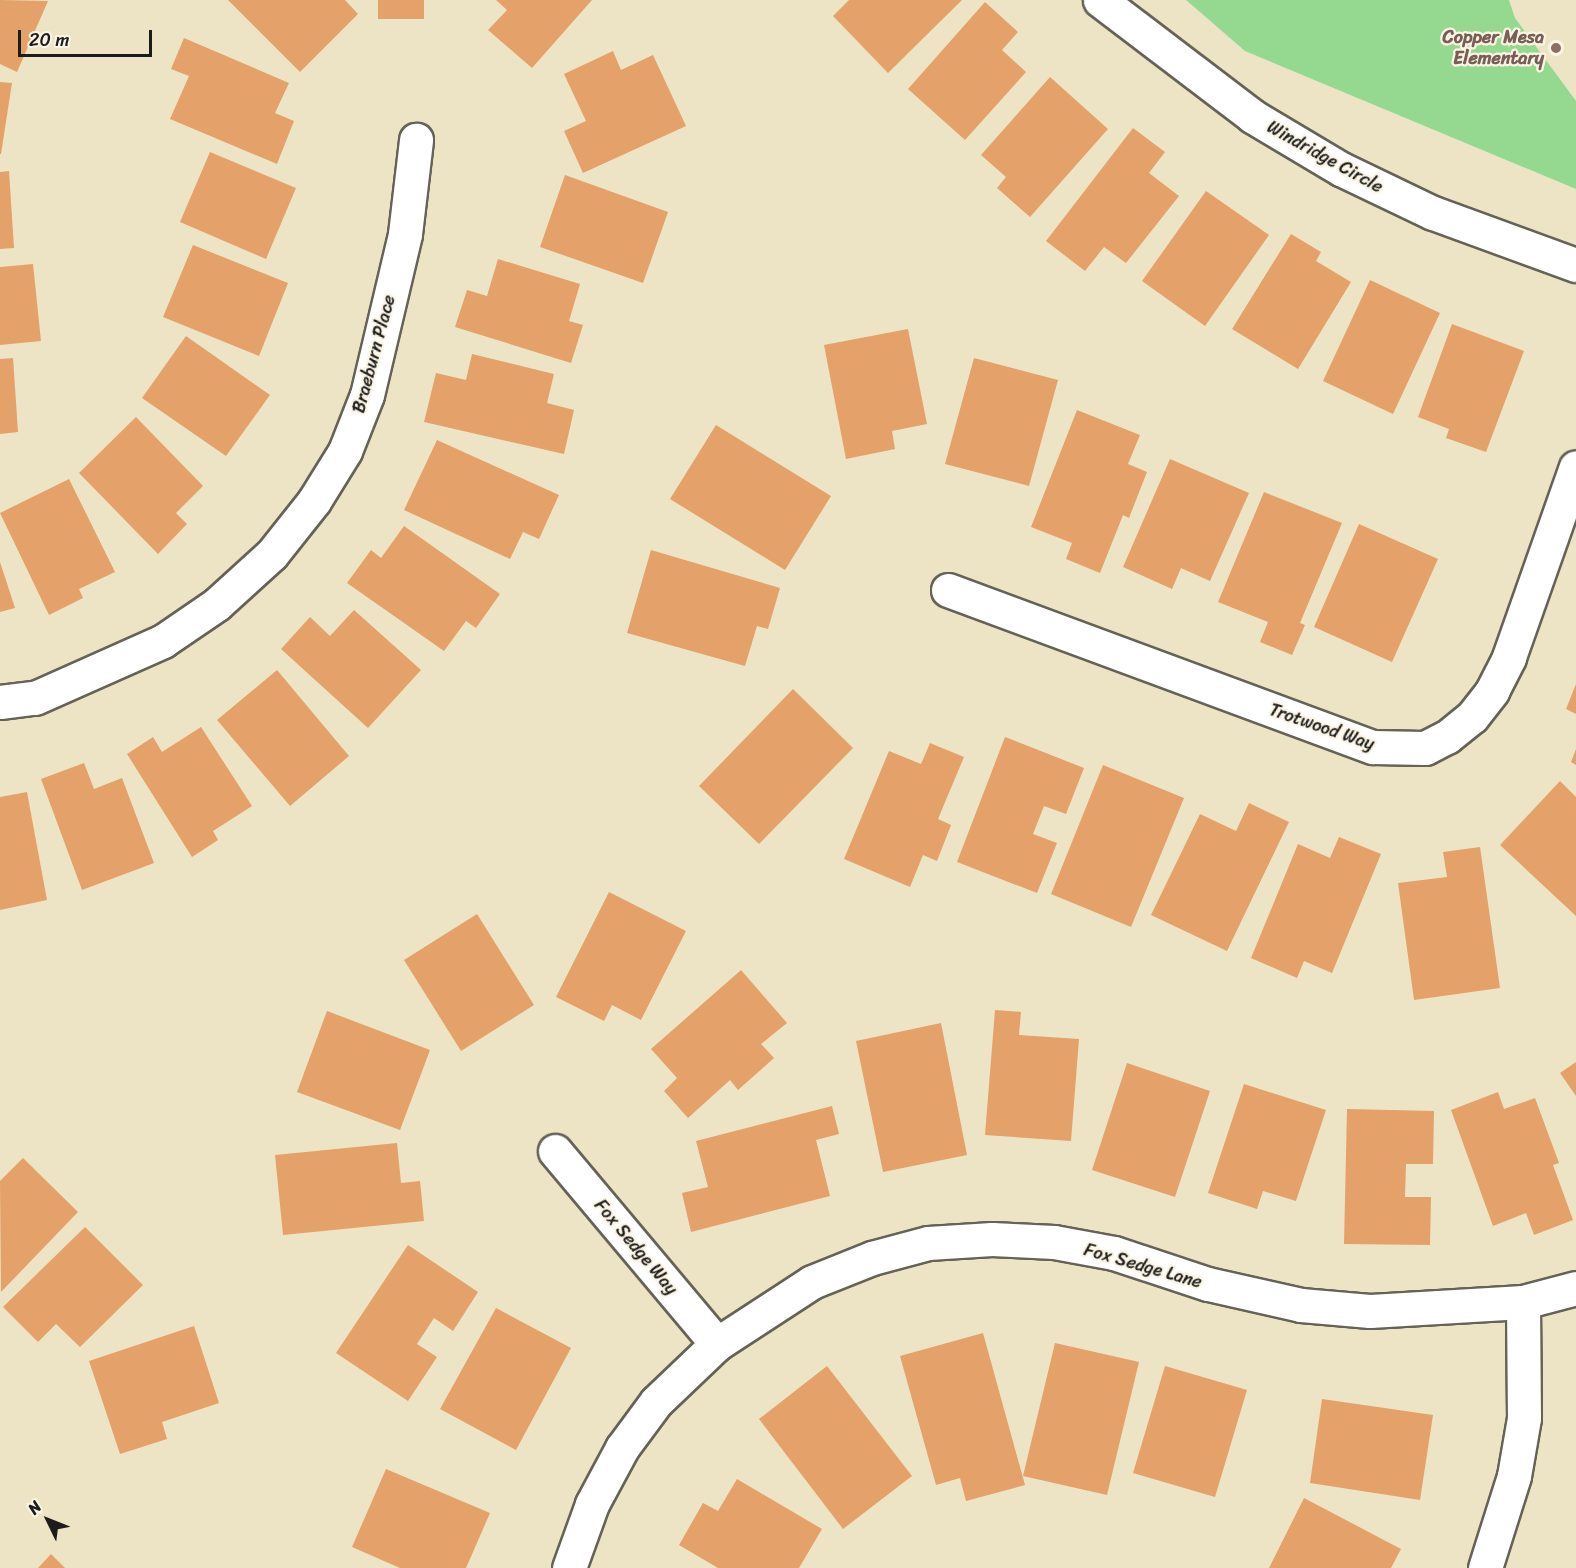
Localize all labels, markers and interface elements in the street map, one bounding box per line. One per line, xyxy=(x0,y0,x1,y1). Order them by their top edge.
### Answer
scale bar xyxy=(21,18,154,56)
text: 20 m xyxy=(29,24,69,56)
place label: Copper Mesa Elementary xyxy=(1442,27,1544,70)
marker: Copper Mesa Elementary xyxy=(1549,41,1563,55)
street label: Windridge Circle xyxy=(1263,116,1387,198)
street label: Braeburn Place xyxy=(348,293,400,415)
street label: Trotwood Way xyxy=(1267,699,1377,755)
street label: Fox Sedge Way xyxy=(590,1195,682,1299)
street label: Fox Sedge Lane xyxy=(1081,1239,1205,1293)
north arrow xyxy=(18,1490,78,1550)
text: N xyxy=(20,1493,49,1521)

